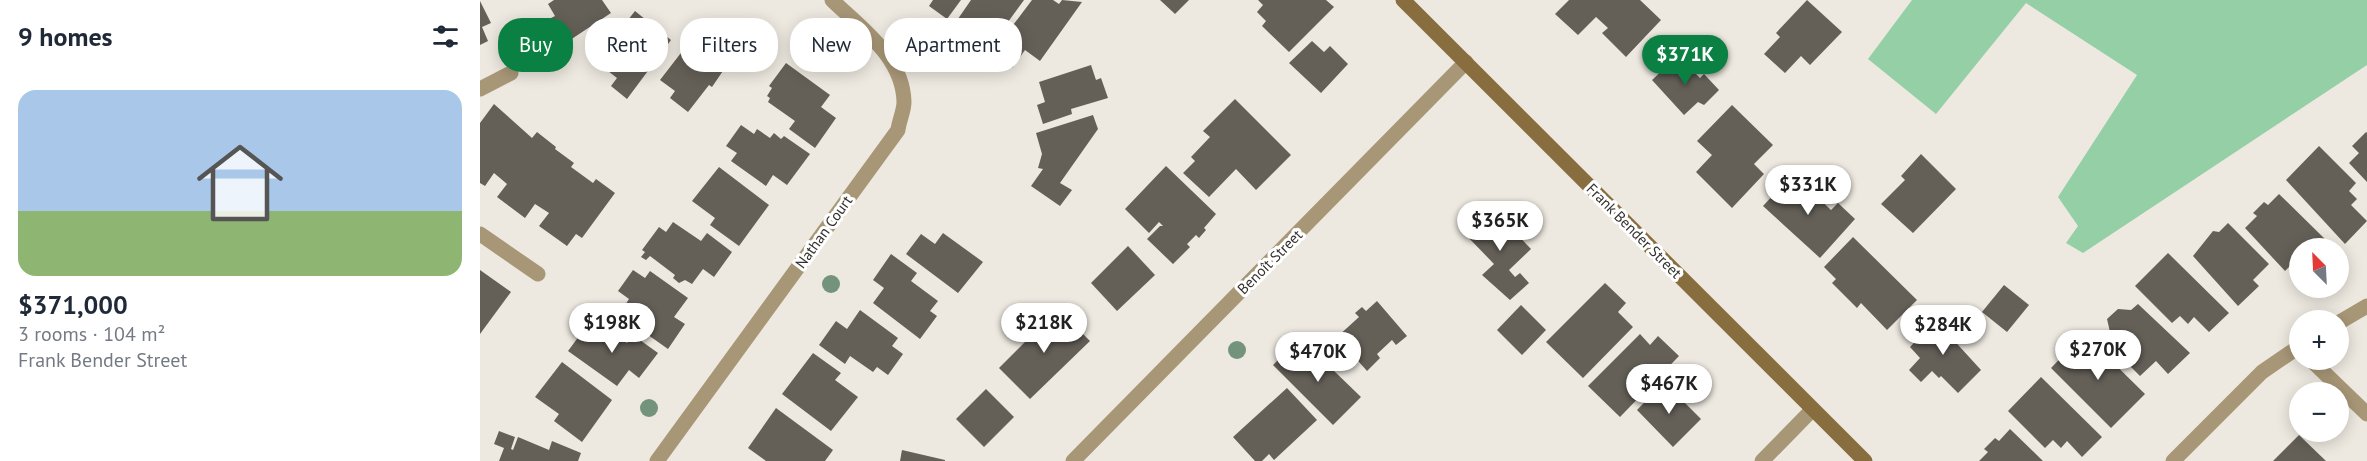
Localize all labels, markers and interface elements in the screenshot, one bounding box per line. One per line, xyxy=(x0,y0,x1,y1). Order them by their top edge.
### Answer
chip: Buy xyxy=(498,18,573,72)
chip: Rent xyxy=(585,18,668,72)
chip: Filters xyxy=(680,18,778,72)
chip: New xyxy=(790,18,872,72)
chip: Apartment xyxy=(884,18,1022,72)
text: 9 homes xyxy=(18,20,113,53)
icon: filters xyxy=(429,20,462,53)
pin: $371K xyxy=(1643,35,1727,86)
text: $371K xyxy=(1656,41,1714,67)
icon: home xyxy=(186,129,294,237)
pin: $331K xyxy=(1766,165,1850,216)
text: $331K xyxy=(1779,171,1837,197)
street label: Frank Bender Street xyxy=(1583,179,1686,282)
street label: Nathan Court xyxy=(791,192,856,272)
pin: $365K xyxy=(1458,201,1542,252)
text: $365K xyxy=(1471,207,1529,233)
street label: Benoît Street xyxy=(1233,225,1306,298)
north arrow xyxy=(2289,238,2349,298)
map controls xyxy=(2289,238,2349,442)
text: $371,000 xyxy=(18,288,128,321)
pin: $198K xyxy=(570,303,654,354)
pin: $218K xyxy=(1002,303,1086,354)
pin: $284K xyxy=(1901,305,1985,356)
text: $198K xyxy=(583,309,641,335)
text: $218K xyxy=(1015,309,1073,335)
button: + xyxy=(2289,310,2349,370)
text: $284K xyxy=(1914,311,1972,337)
text: 3 rooms · 104 m² xyxy=(18,321,165,347)
pin: $270K xyxy=(2056,330,2140,381)
pin: $470K xyxy=(1276,332,1360,383)
text: $270K xyxy=(2069,336,2127,362)
text: $470K xyxy=(1289,338,1347,364)
text: Frank Bender Street xyxy=(18,347,187,373)
pin: $467K xyxy=(1627,364,1711,415)
text: $467K xyxy=(1640,370,1698,396)
button: − xyxy=(2289,382,2349,442)

